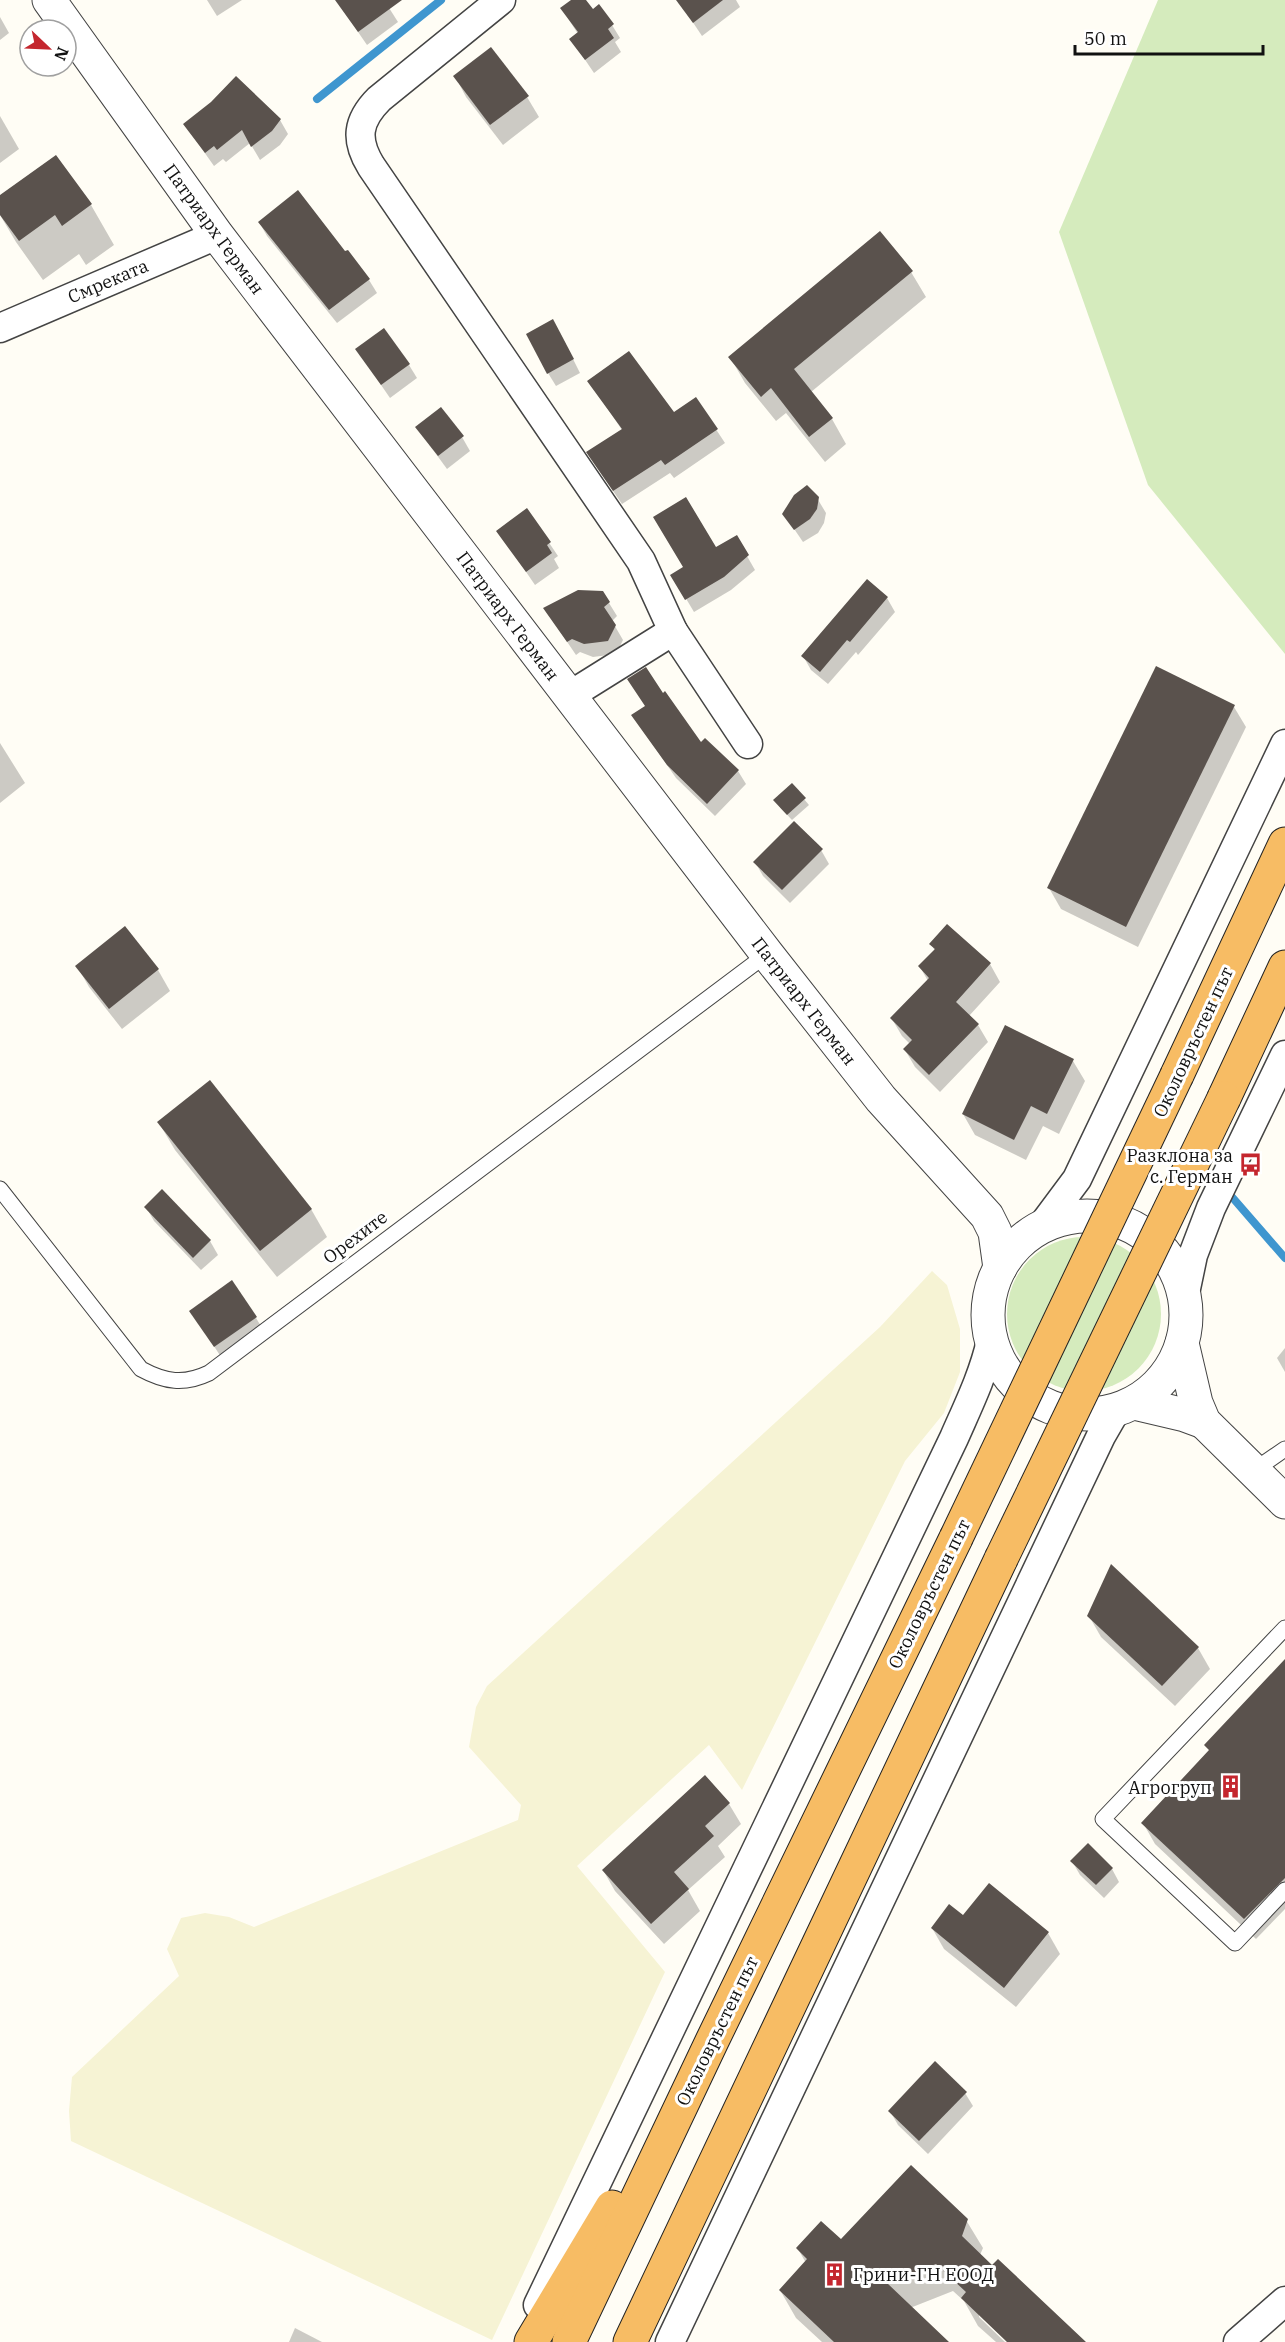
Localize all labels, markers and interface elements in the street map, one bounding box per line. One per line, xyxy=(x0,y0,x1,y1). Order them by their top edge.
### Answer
north arrow xyxy=(18,18,78,78)
scale bar xyxy=(1075,18,1262,56)
text: 50 m xyxy=(1084,27,1127,50)
text: N xyxy=(50,44,73,64)
street label: Патриарх Герман xyxy=(159,159,269,299)
street label: Смреката xyxy=(64,254,152,308)
street label: Патриарх Герман xyxy=(452,547,564,685)
street label: Патриарх Герман xyxy=(747,932,861,1070)
street label: Околовръстен път xyxy=(1148,963,1238,1121)
place label: Разклона за с. Герман xyxy=(1127,1144,1233,1188)
bus stop icon: Разклона за с. Герман xyxy=(1238,1152,1264,1178)
street label: Орехите xyxy=(318,1205,392,1269)
street label: Околовръстен път xyxy=(883,1515,975,1673)
building icon: Агрогруп xyxy=(1217,1774,1243,1800)
place label: Агрогруп xyxy=(1128,1776,1212,1799)
street label: Околовръстен път xyxy=(671,1952,763,2110)
building icon: Грини-ГН ЕООД xyxy=(822,2261,848,2287)
place label: Грини-ГН ЕООД xyxy=(853,2263,994,2286)

